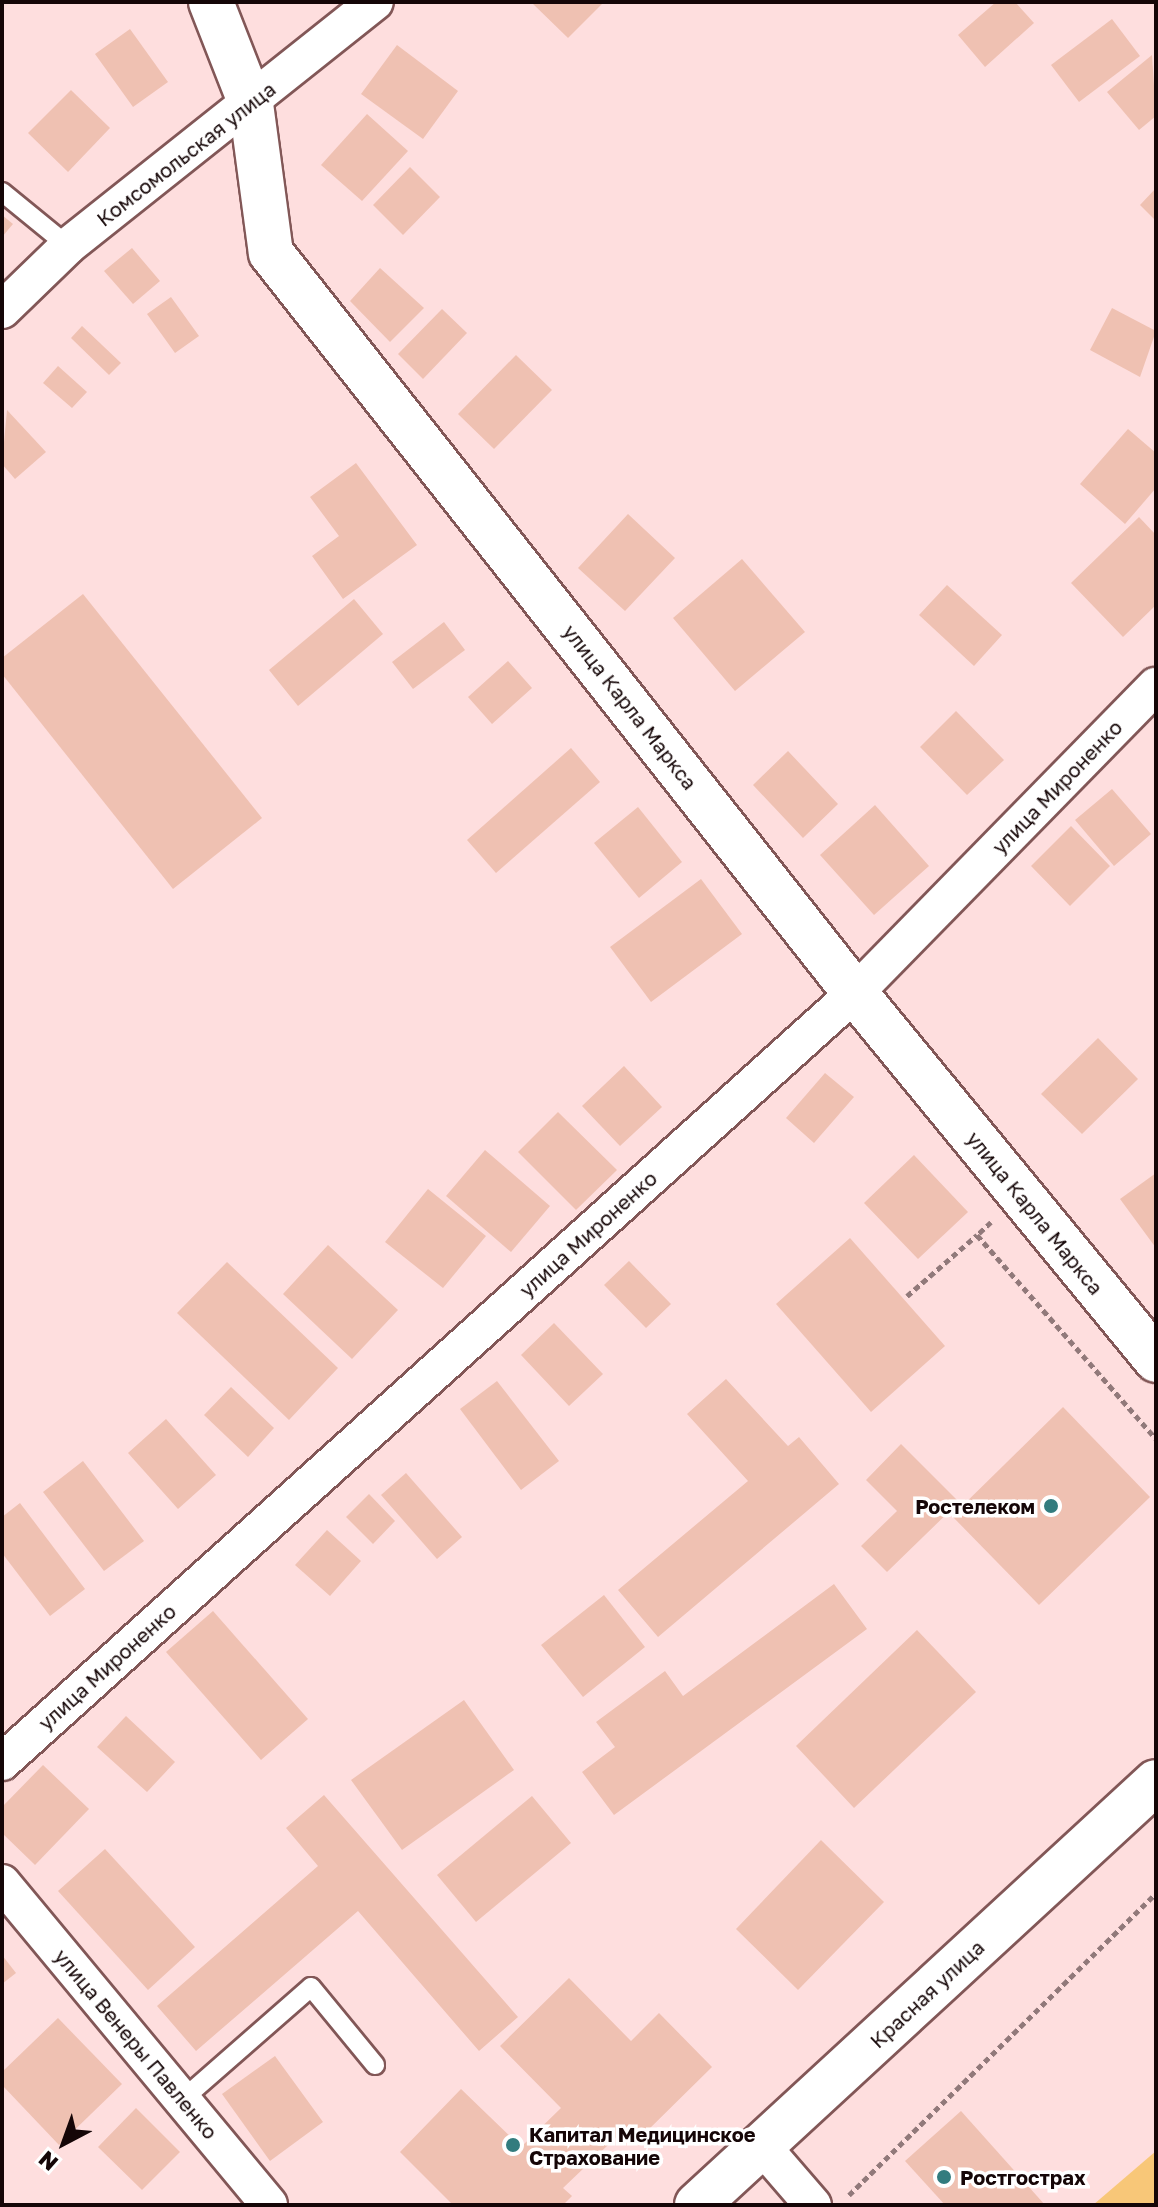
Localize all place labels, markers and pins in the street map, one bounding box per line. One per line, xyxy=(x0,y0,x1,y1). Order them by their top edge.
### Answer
place label: Ростелеком xyxy=(915,1494,1035,1518)
marker: Ростелеком xyxy=(1042,1497,1060,1515)
place label: Капитал Медицинское Страхование xyxy=(529,2122,755,2169)
marker: Капитал Медицинское Страхование xyxy=(504,2136,522,2154)
place label: Ростгострах xyxy=(960,2165,1085,2189)
marker: Ростгострах xyxy=(935,2168,953,2186)

